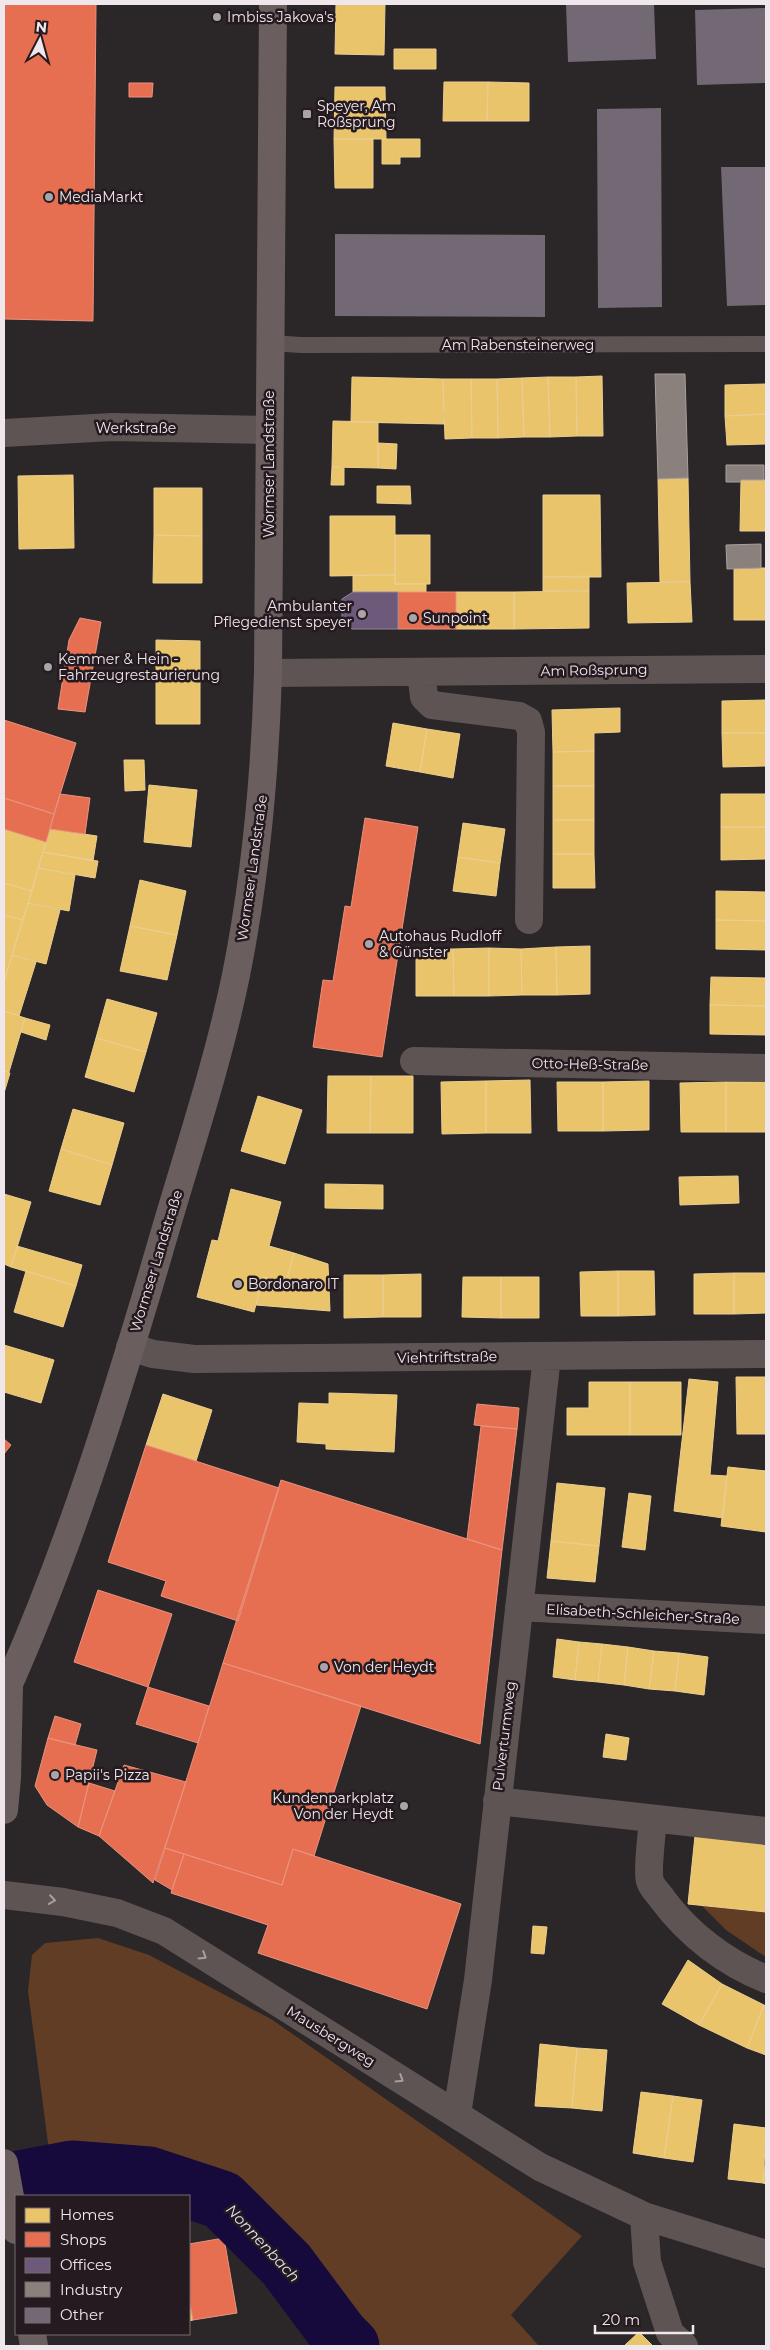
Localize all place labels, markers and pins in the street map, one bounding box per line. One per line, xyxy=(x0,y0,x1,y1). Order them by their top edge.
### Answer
place label: Imbiss Jakova's xyxy=(227,8,334,26)
marker: Imbiss Jakova's xyxy=(211,11,223,23)
place label: Speyer, Am Roßsprung xyxy=(317,97,396,131)
marker: Speyer, Am Roßsprung xyxy=(301,108,313,120)
place label: MediaMarkt xyxy=(59,188,144,206)
marker: MediaMarkt xyxy=(43,191,55,203)
place label: Ambulanter Pflegedienst speyer xyxy=(213,597,352,631)
marker: Ambulanter Pflegedienst speyer xyxy=(356,608,368,620)
place label: Sunpoint xyxy=(423,609,488,627)
marker: Sunpoint xyxy=(407,612,419,624)
place label: Kemmer & Hein - Fahrzeugrestaurierung xyxy=(58,650,220,684)
marker: Kemmer & Hein - Fahrzeugrestaurierung xyxy=(42,661,54,673)
place label: Autohaus Rudloff & Günster xyxy=(379,927,502,961)
marker: Autohaus Rudloff & Günster xyxy=(363,938,375,950)
place label: Bordonaro IT xyxy=(248,1275,339,1293)
marker: Bordonaro IT xyxy=(232,1278,244,1290)
place label: Von der Heydt xyxy=(334,1658,435,1676)
marker: Von der Heydt xyxy=(318,1661,330,1673)
place label: Papii's Pizza xyxy=(65,1766,150,1784)
marker: Papii's Pizza xyxy=(49,1769,61,1781)
place label: Kundenparkplatz Von der Heydt xyxy=(272,1789,394,1823)
marker: Kundenparkplatz Von der Heydt xyxy=(398,1800,410,1812)

